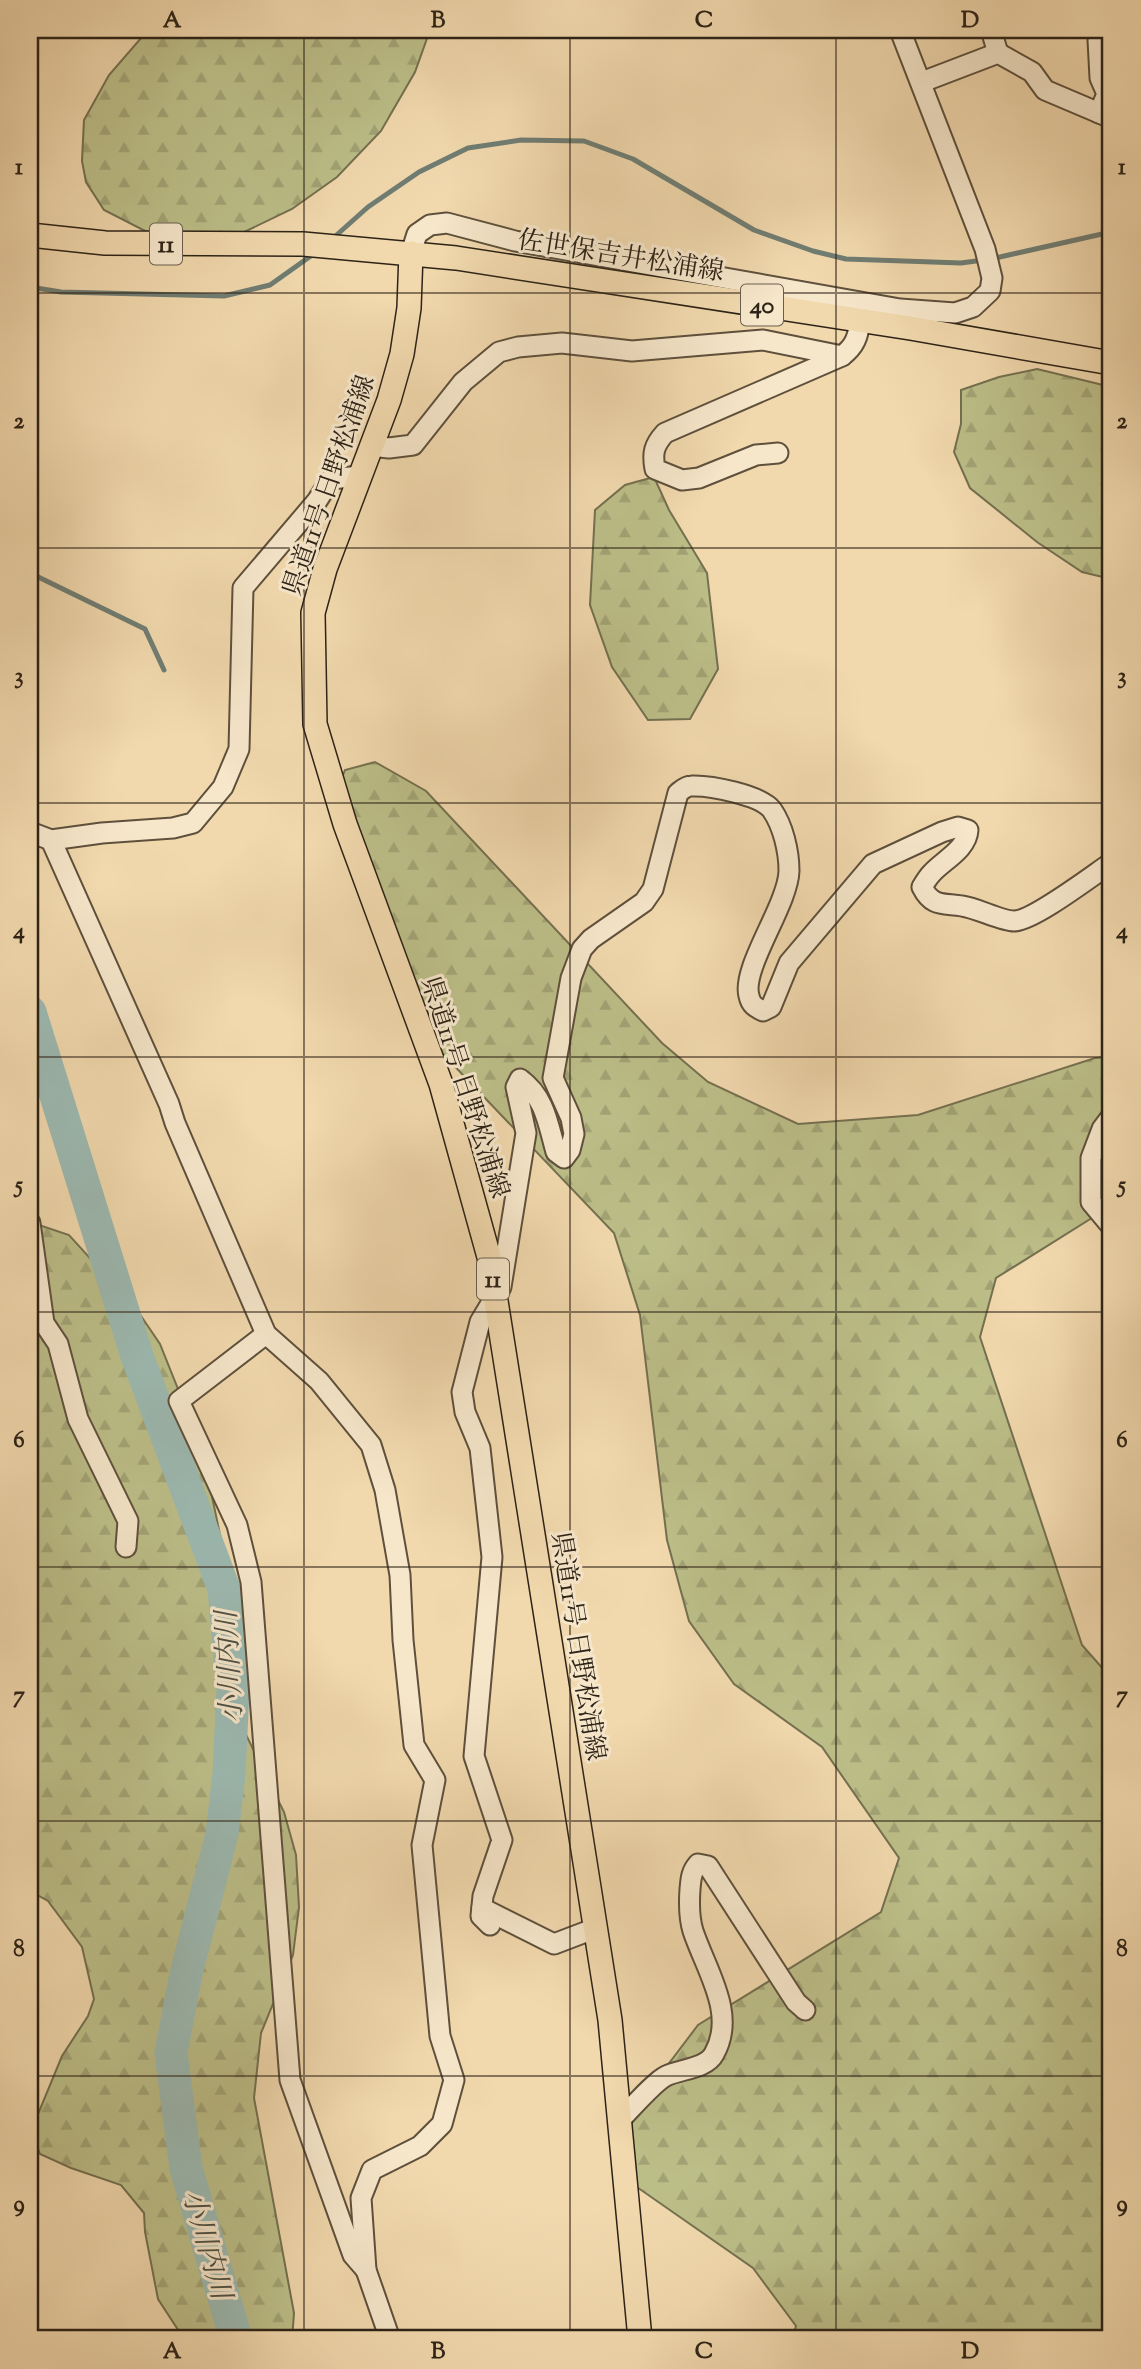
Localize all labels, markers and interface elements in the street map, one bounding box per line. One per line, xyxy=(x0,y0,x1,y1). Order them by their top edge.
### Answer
text: A xyxy=(163,5,182,38)
text: B xyxy=(431,5,446,38)
text: C xyxy=(695,5,713,38)
text: D xyxy=(961,5,979,38)
text: 1 xyxy=(15,152,23,185)
text: 1 xyxy=(1118,152,1126,185)
street label: 佐世保吉井松浦線 xyxy=(515,223,726,292)
road number: 11 xyxy=(150,224,182,264)
road number: 40 xyxy=(741,284,783,326)
street label: 県道11号 日野松浦線 xyxy=(275,370,385,601)
text: 2 xyxy=(14,406,25,439)
text: 2 xyxy=(1117,406,1128,439)
text: 3 xyxy=(14,661,24,694)
text: 3 xyxy=(1117,661,1127,694)
text: 4 xyxy=(12,916,25,949)
text: 4 xyxy=(1115,916,1128,949)
street label: 県道11号 日野松浦線 xyxy=(410,972,517,1203)
text: 5 xyxy=(13,1170,23,1203)
text: 5 xyxy=(1116,1170,1126,1203)
road number: 11 xyxy=(477,1259,509,1300)
text: 6 xyxy=(13,1425,25,1458)
text: 6 xyxy=(1116,1425,1128,1458)
street label: 県道11号 日野松浦線 xyxy=(540,1529,613,1763)
water label: 小川内川 xyxy=(208,1607,254,1724)
text: 7 xyxy=(13,1680,25,1713)
text: 7 xyxy=(1116,1680,1128,1713)
text: 8 xyxy=(13,1934,25,1967)
text: 8 xyxy=(1116,1934,1128,1967)
water label: 小川内川 xyxy=(170,2185,241,2307)
text: 9 xyxy=(13,2189,25,2222)
text: 9 xyxy=(1116,2189,1128,2222)
text: A xyxy=(163,2336,182,2369)
text: B xyxy=(431,2336,446,2369)
text: C xyxy=(695,2336,713,2369)
text: D xyxy=(961,2336,979,2369)

